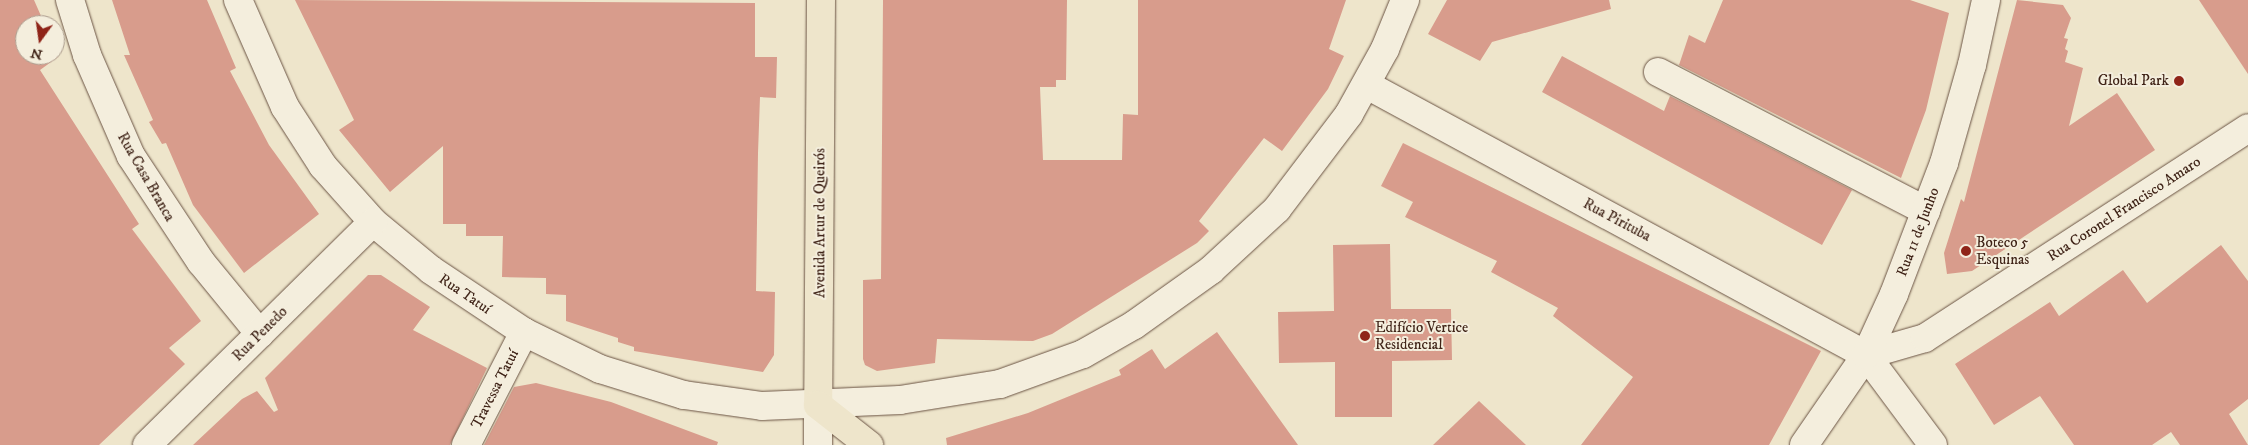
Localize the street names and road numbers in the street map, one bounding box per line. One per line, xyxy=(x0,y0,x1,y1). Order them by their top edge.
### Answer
street label: Rua Casa Branca xyxy=(113,129,179,225)
street label: Avenida Artur de Queirós xyxy=(811,148,829,298)
street label: Rua Coronel Francisco Amaro xyxy=(2044,153,2204,265)
street label: Rua 11 de Junho xyxy=(1893,185,1943,279)
street label: Rua Pirituba xyxy=(1580,195,1654,245)
street label: Rua Tatuí xyxy=(435,270,495,318)
street label: Rua Penedo xyxy=(229,303,291,365)
street label: Travessa Tatuí xyxy=(467,346,523,432)

